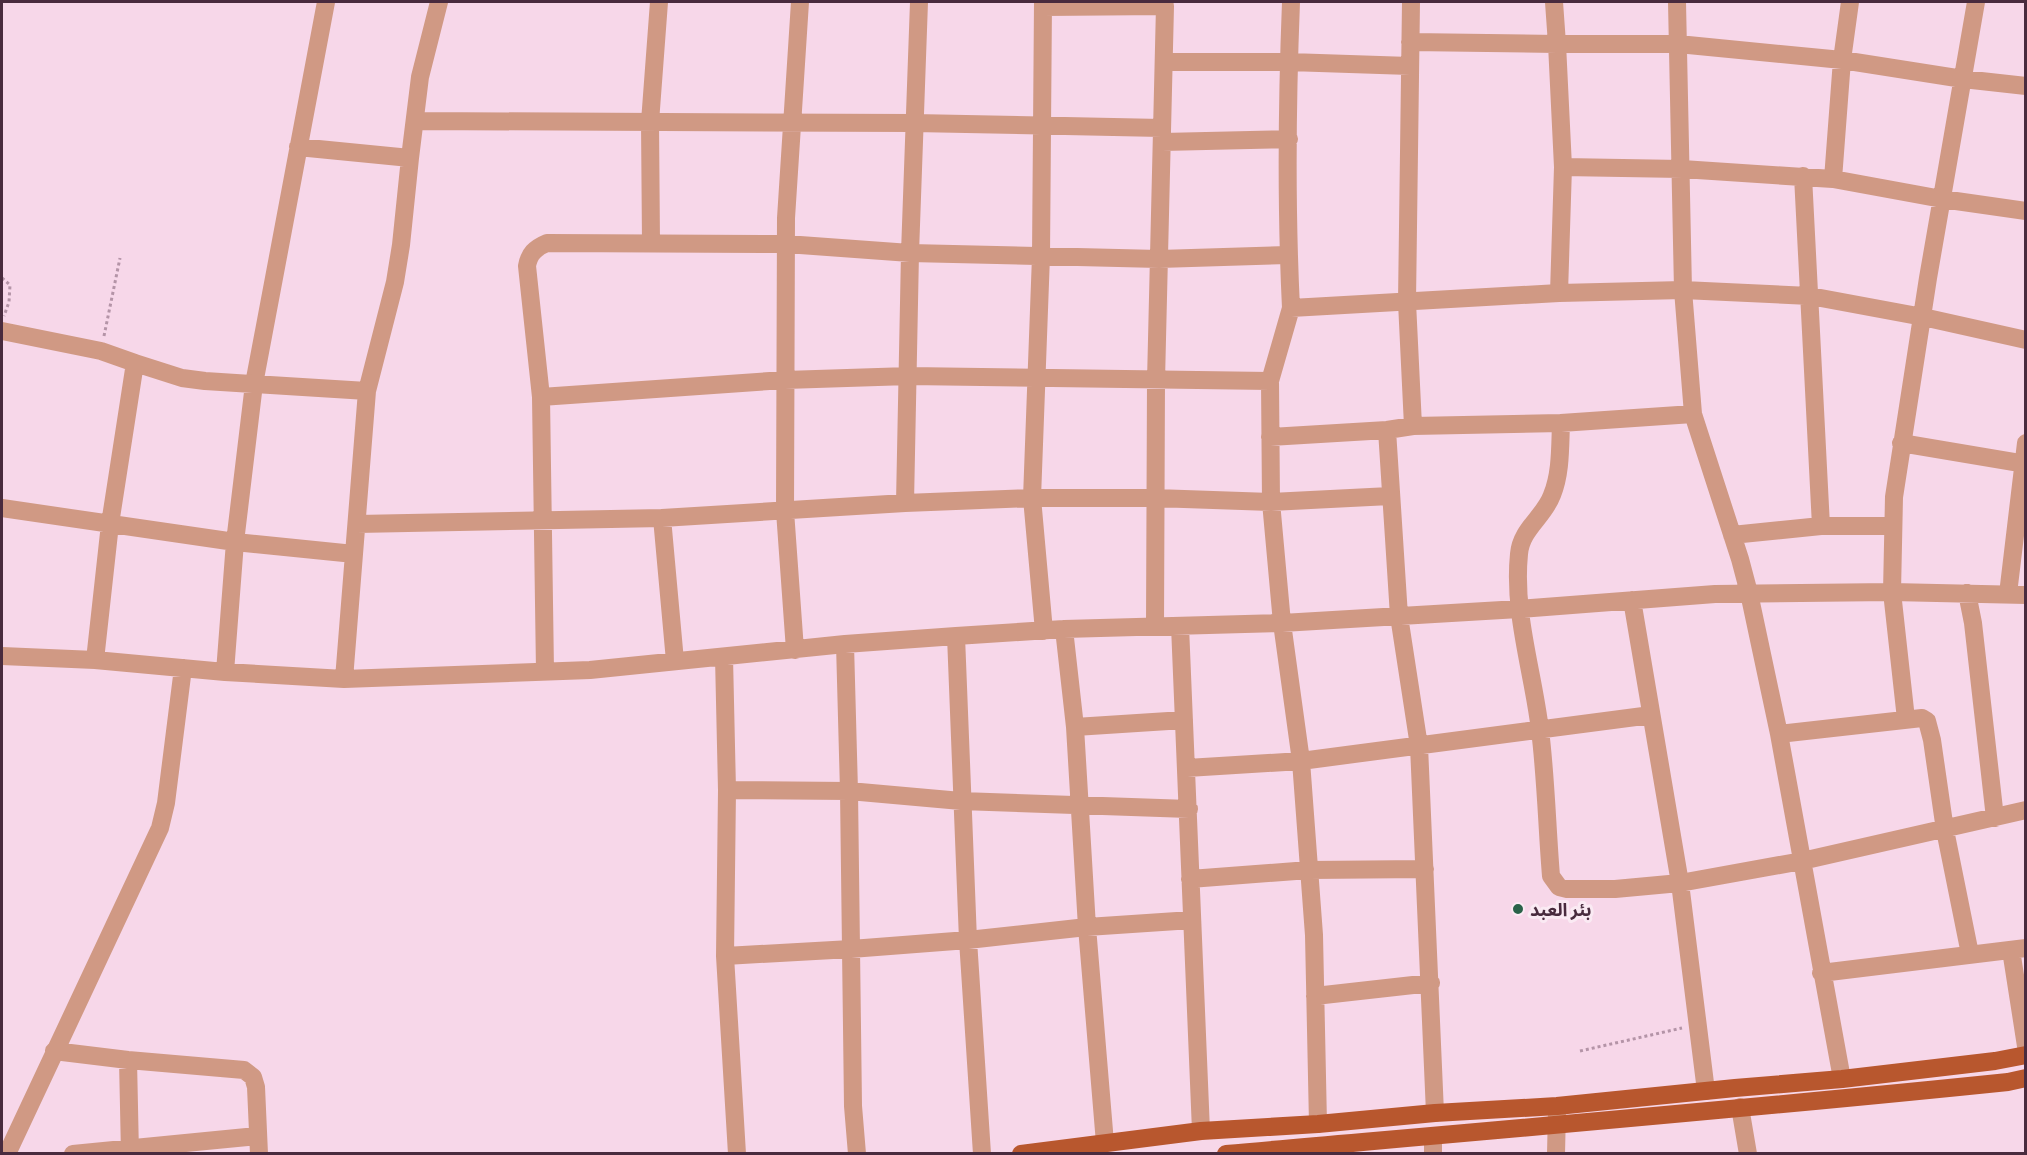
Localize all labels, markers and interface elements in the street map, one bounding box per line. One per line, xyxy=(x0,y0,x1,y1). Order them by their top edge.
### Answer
place label: بئر العبد xyxy=(1530,898,1592,921)
marker: بئر العبد xyxy=(1511,902,1525,916)

